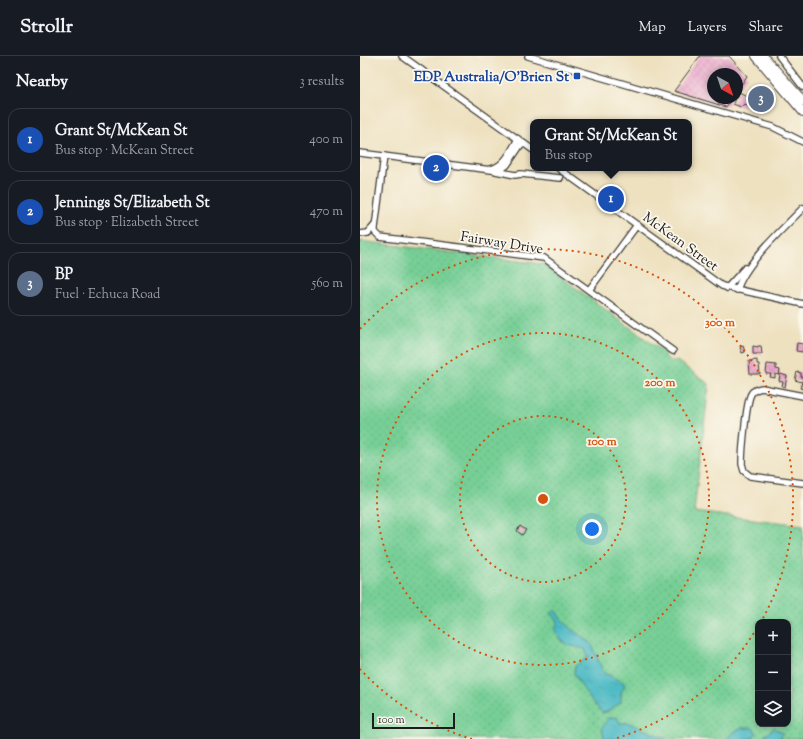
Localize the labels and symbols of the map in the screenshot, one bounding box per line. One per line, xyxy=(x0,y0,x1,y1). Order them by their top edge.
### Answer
place label: EDP Australia/O'Brien St xyxy=(414,68,569,88)
north arrow xyxy=(707,68,743,104)
marker: EDP Australia/O'Brien St xyxy=(572,71,582,81)
pin: 3 xyxy=(748,84,774,114)
pin: 2 xyxy=(423,153,449,183)
pin: 1 xyxy=(598,184,624,214)
street label: McKean Street xyxy=(638,208,722,277)
street label: Fairway Drive xyxy=(459,228,545,260)
text: 300 m xyxy=(705,314,735,332)
text: 200 m xyxy=(645,374,675,392)
text: 100 m xyxy=(586,433,617,451)
centre of rings xyxy=(536,492,550,506)
your location xyxy=(582,519,602,539)
scale bar xyxy=(372,711,455,730)

